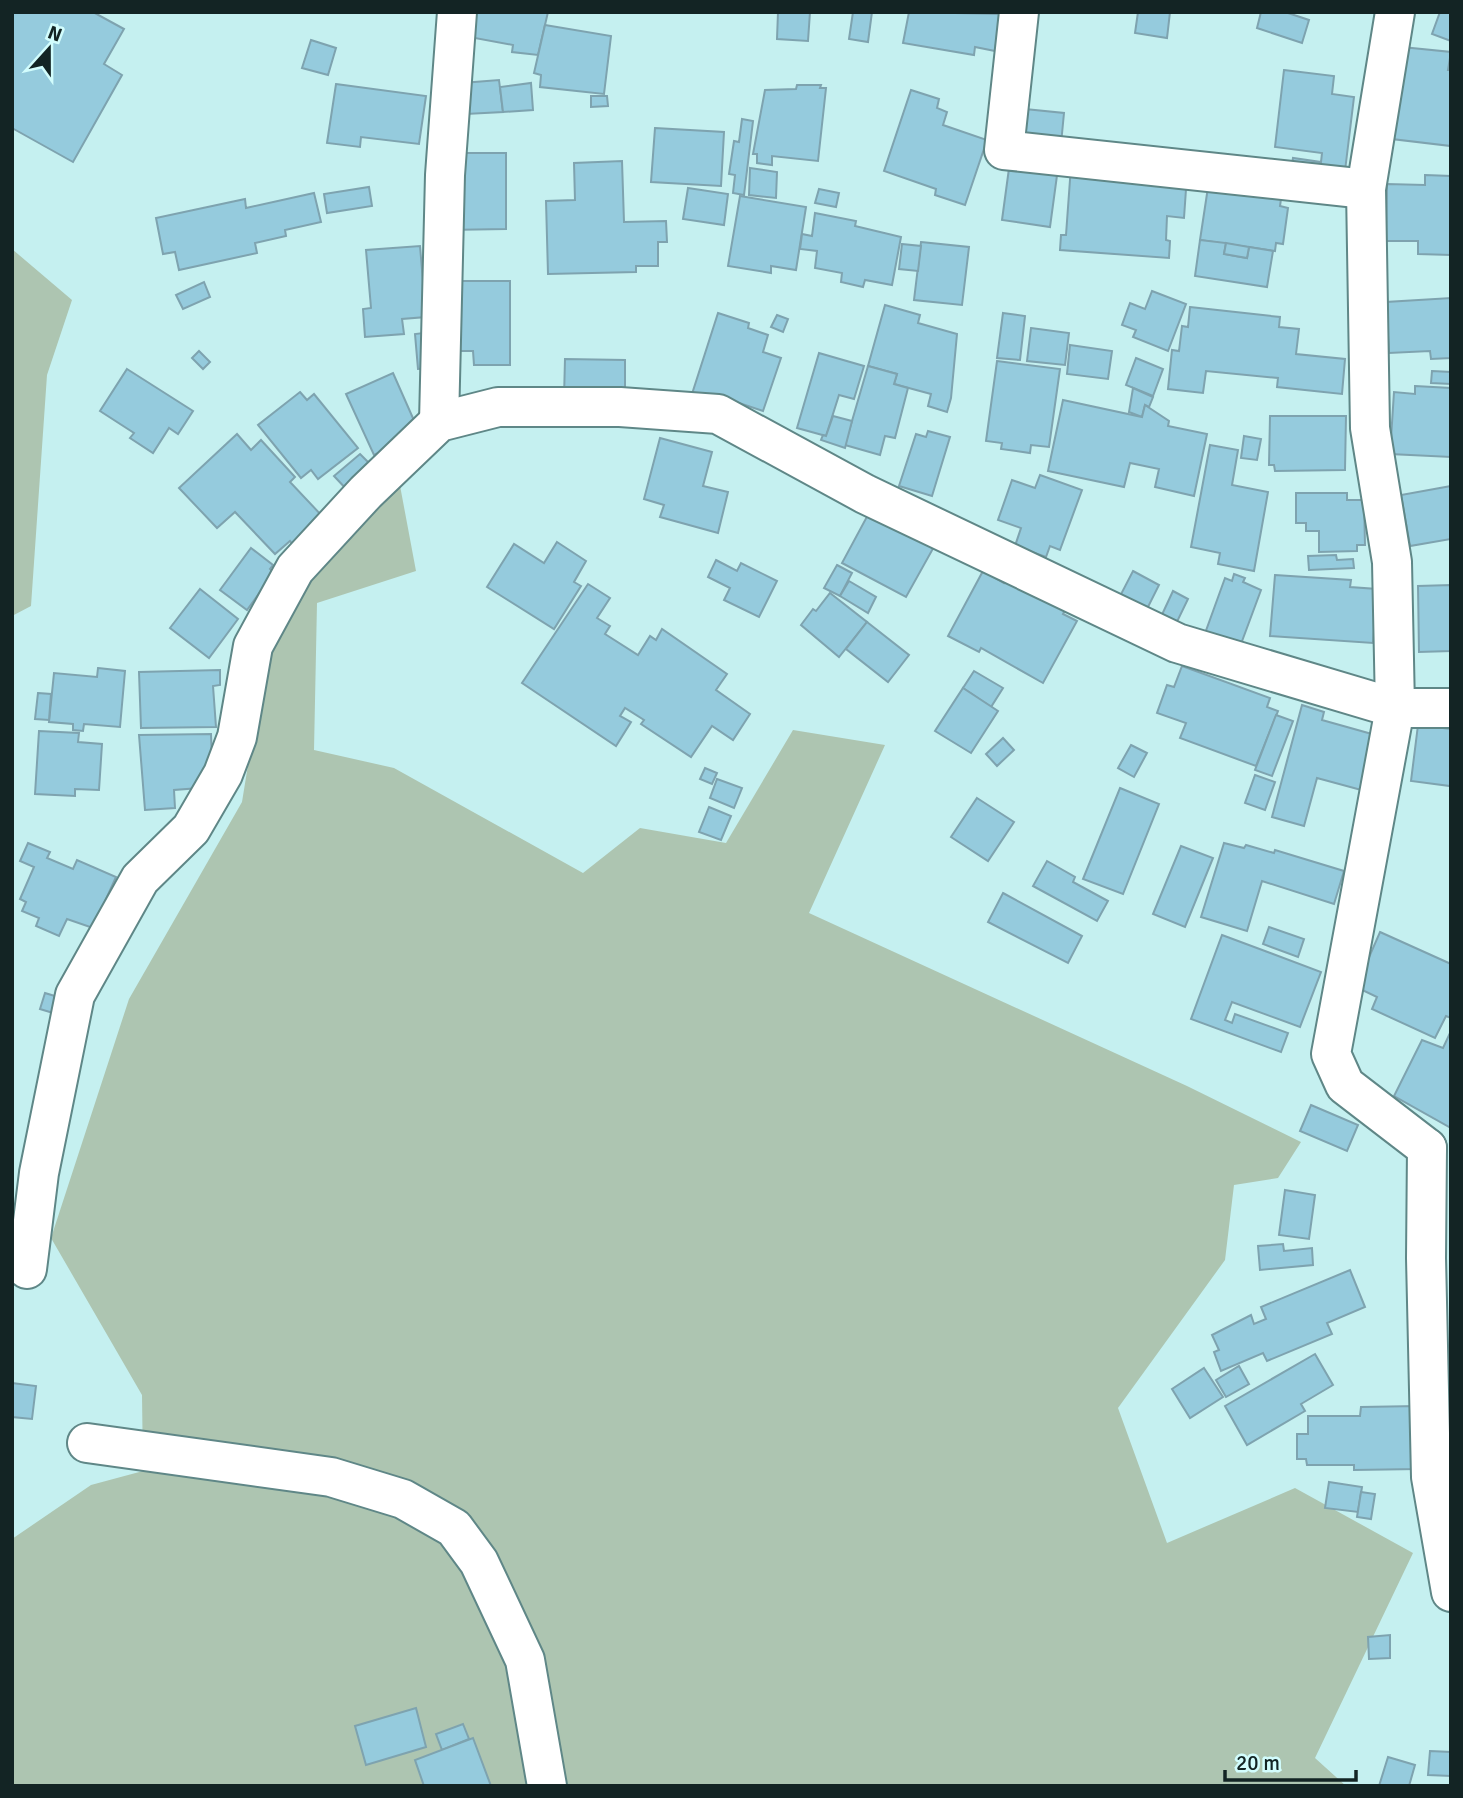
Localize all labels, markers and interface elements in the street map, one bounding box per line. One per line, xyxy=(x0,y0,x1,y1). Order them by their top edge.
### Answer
north arrow xyxy=(14,14,84,84)
text: N xyxy=(44,20,65,48)
scale bar xyxy=(1225,1738,1356,1782)
text: 20 m xyxy=(1236,1750,1280,1776)

